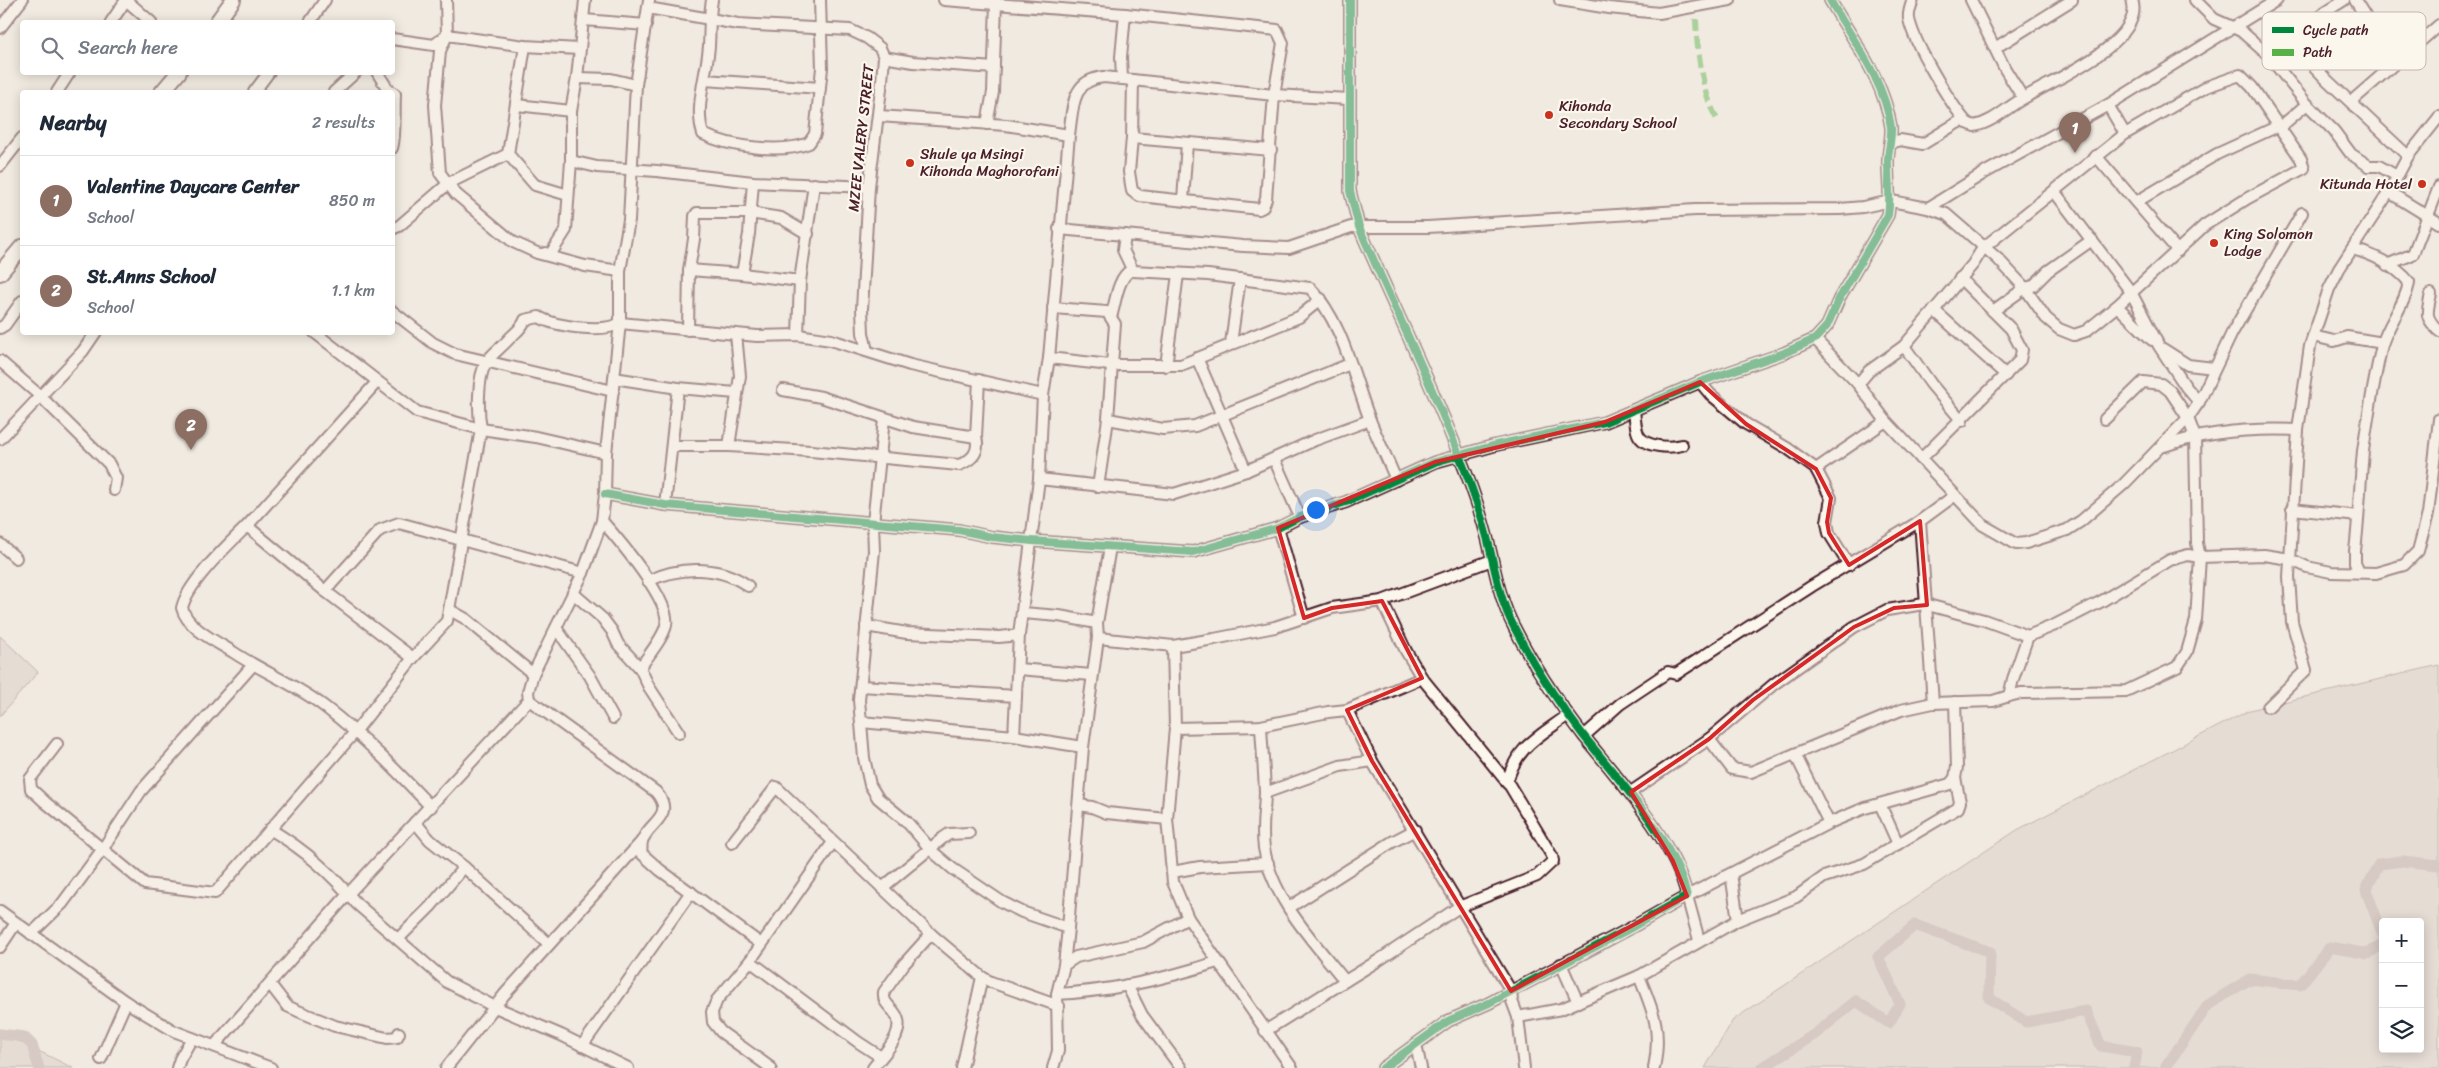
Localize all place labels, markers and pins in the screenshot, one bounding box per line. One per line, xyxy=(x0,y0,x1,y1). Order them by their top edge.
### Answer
place label: Kihonda Secondary School xyxy=(1559,93,1678,136)
marker: Kihonda Secondary School xyxy=(1543,109,1555,121)
pin: 1 xyxy=(2059,112,2091,153)
place label: Shule ya Msingi Kihonda Maghorofani xyxy=(920,141,1060,184)
marker: Shule ya Msingi Kihonda Maghorofani xyxy=(904,157,916,169)
place label: Kitunda Hotel xyxy=(2320,171,2413,197)
marker: Kitunda Hotel xyxy=(2416,178,2428,190)
place label: King Solomon Lodge xyxy=(2224,221,2313,264)
marker: King Solomon Lodge xyxy=(2208,237,2220,249)
pin: 2 xyxy=(175,409,207,450)

